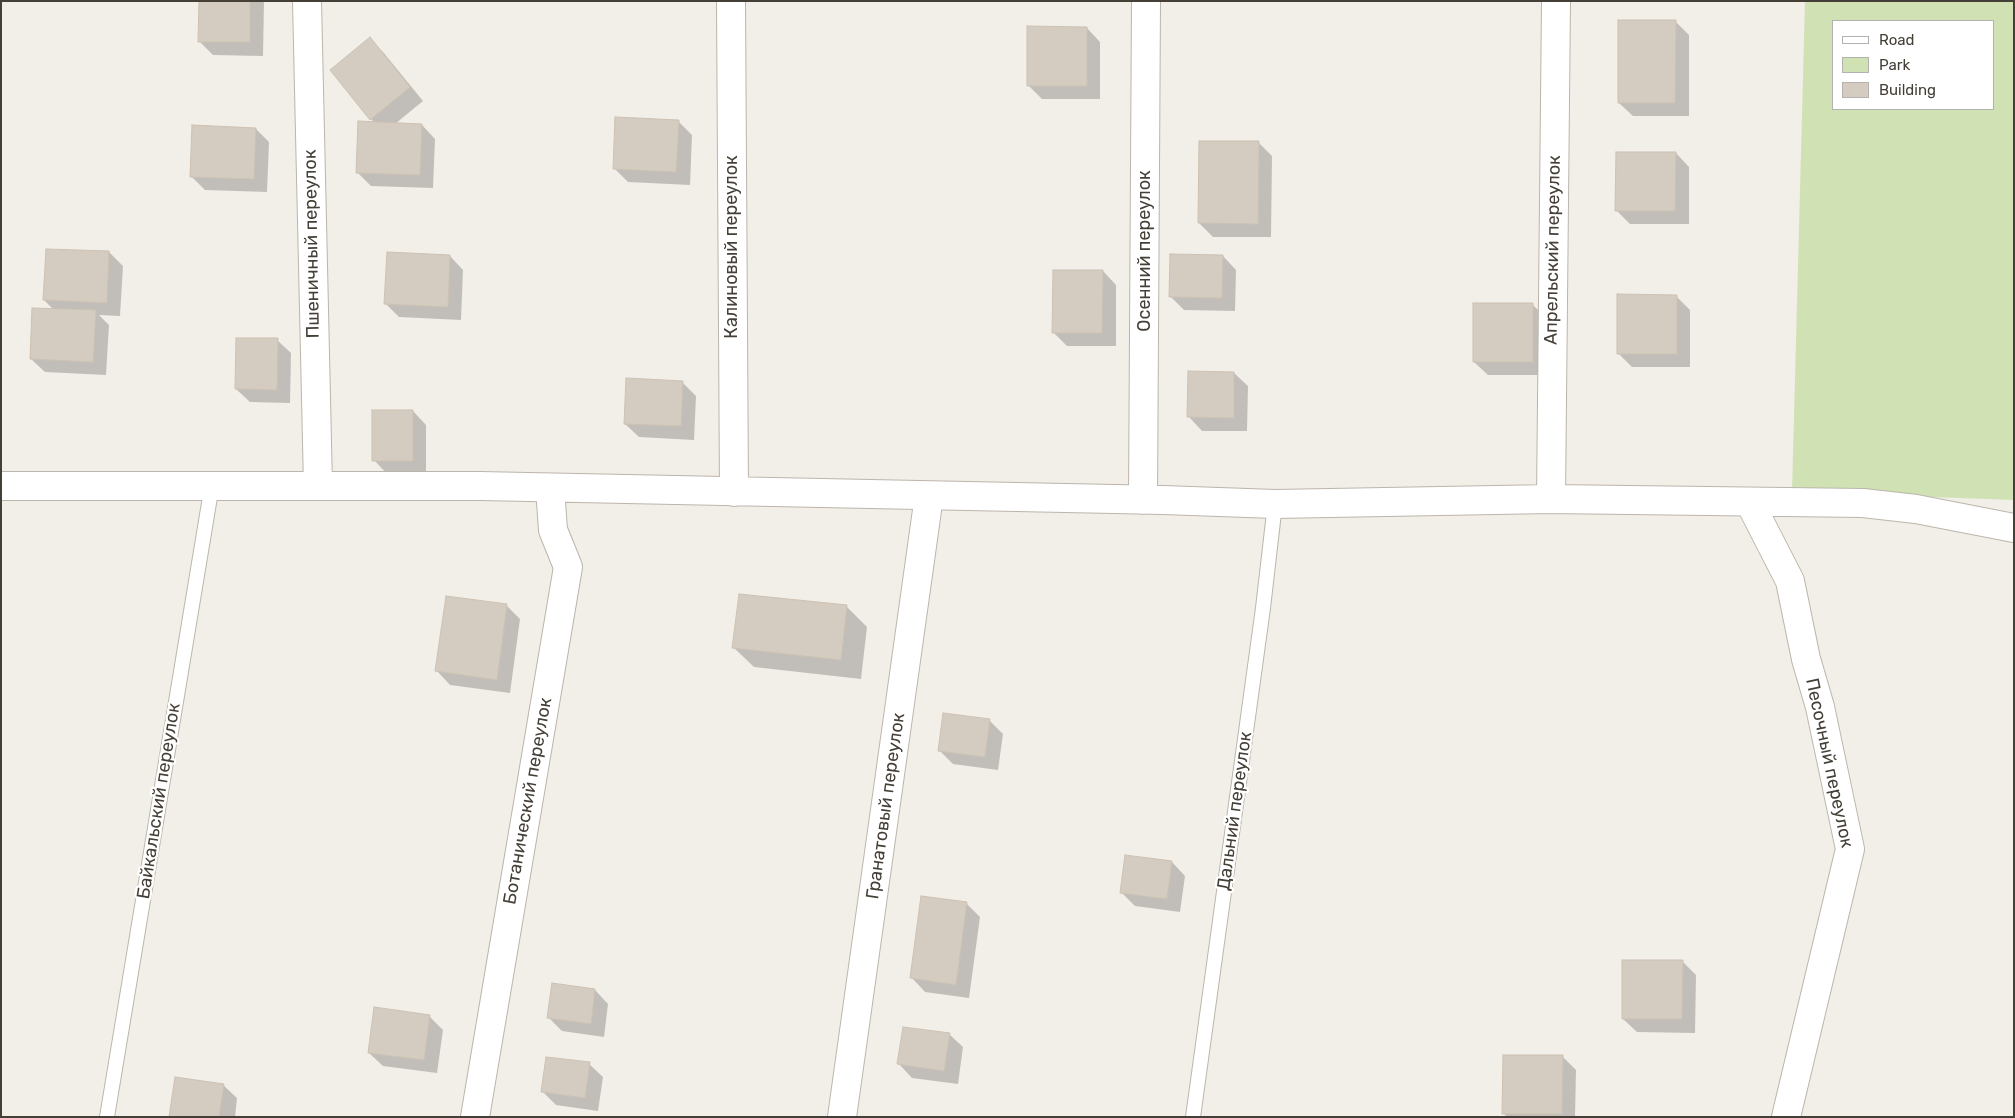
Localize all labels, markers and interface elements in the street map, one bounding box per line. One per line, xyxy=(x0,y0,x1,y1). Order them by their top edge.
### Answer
legend xyxy=(1832,20,1995,110)
text: Road xyxy=(1879,31,1915,49)
text: Park xyxy=(1879,56,1910,74)
text: Building xyxy=(1879,81,1936,99)
street label: Пшеничный переулок xyxy=(300,149,324,339)
street label: Калиновый переулок xyxy=(721,155,743,339)
street label: Апрельский переулок xyxy=(1541,155,1565,345)
street label: Осенний переулок xyxy=(1134,170,1156,332)
street label: Песочный переулок xyxy=(1800,676,1858,850)
street label: Ботанический переулок xyxy=(499,696,557,906)
street label: Байкальский переулок xyxy=(133,701,185,901)
street label: Гранатовый переулок xyxy=(862,711,910,901)
street label: Дальний переулок xyxy=(1213,730,1257,892)

